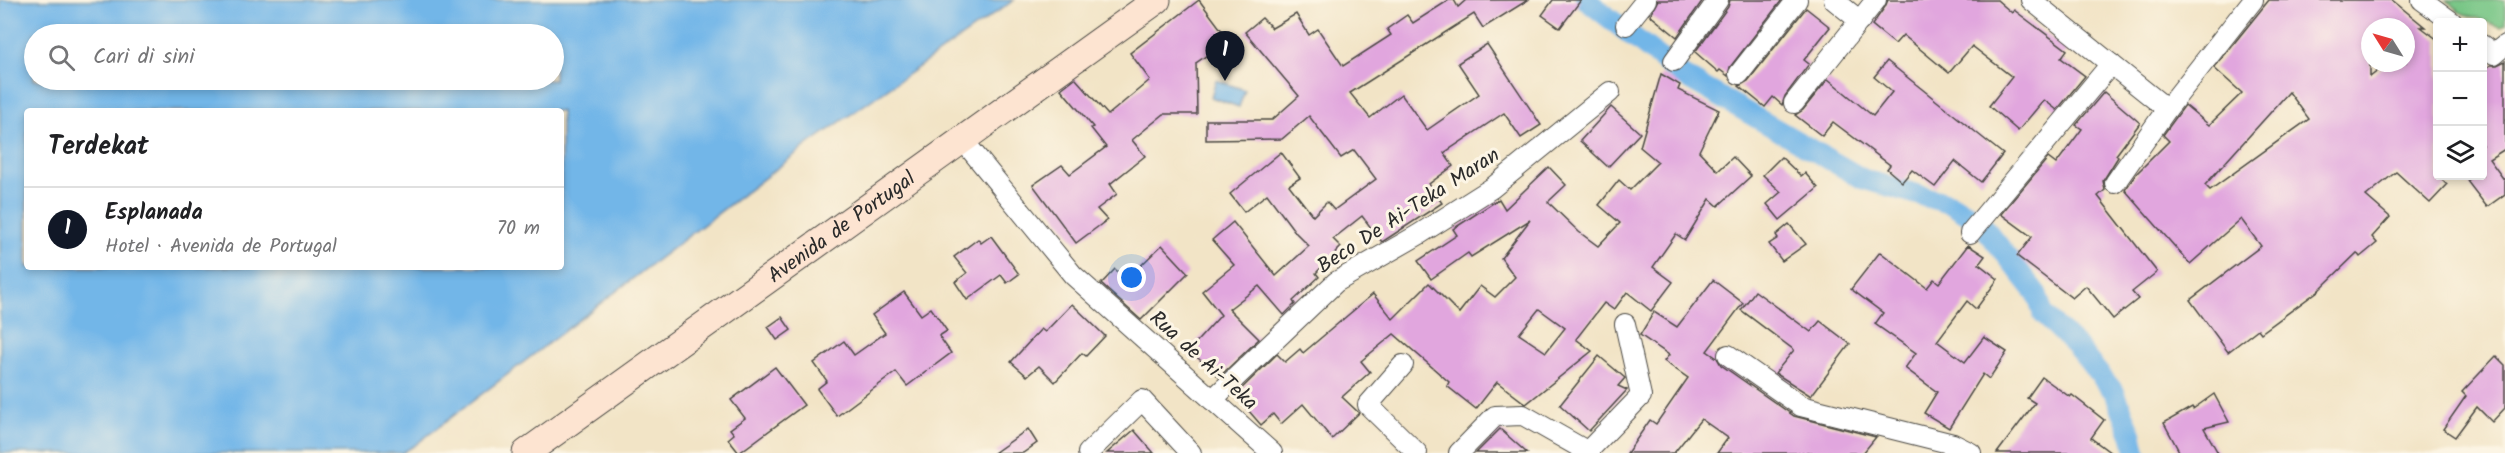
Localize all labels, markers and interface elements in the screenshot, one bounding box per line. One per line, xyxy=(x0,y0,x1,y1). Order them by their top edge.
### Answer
north arrow xyxy=(2361,18,2415,72)
map controls xyxy=(2433,18,2487,180)
button: + xyxy=(2433,18,2487,72)
search box xyxy=(24,24,564,90)
pin: 1 xyxy=(1206,32,1244,81)
text: Cari di sini xyxy=(93,40,194,75)
icon: search xyxy=(45,41,78,74)
button: − xyxy=(2433,72,2487,126)
text: Terdekat xyxy=(48,126,149,168)
button: layers xyxy=(2433,126,2487,180)
street label: Beco De Ai-Teka Maran xyxy=(1311,140,1507,283)
street label: Avenida de Portugal xyxy=(761,163,923,293)
text: Esplanada xyxy=(105,196,203,231)
text: 1 xyxy=(64,213,71,245)
text: 70 m xyxy=(497,213,540,245)
text: Hotel · Avenida de Portugal xyxy=(105,231,337,263)
your location xyxy=(1117,263,1146,292)
street label: Rua de Ai-Teka xyxy=(1141,303,1265,419)

